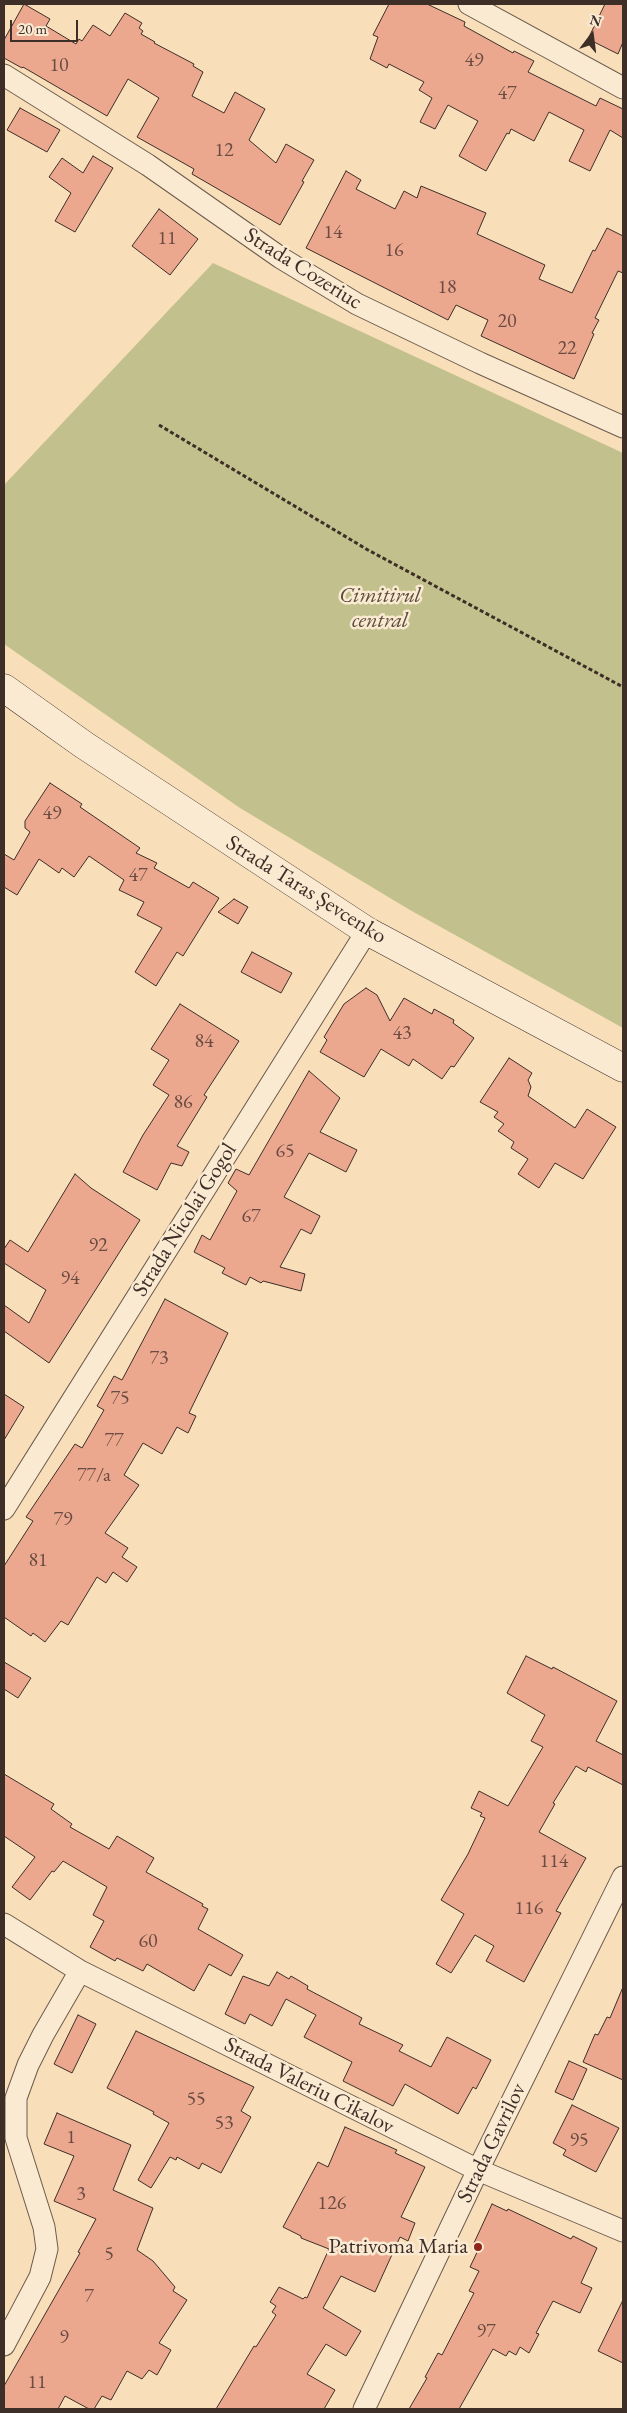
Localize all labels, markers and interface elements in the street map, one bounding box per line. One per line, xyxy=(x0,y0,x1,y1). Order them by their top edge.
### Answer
scale bar xyxy=(12,10,80,42)
north arrow xyxy=(567,10,617,60)
text: N xyxy=(588,10,604,31)
text: 20 m xyxy=(18,19,47,38)
house number: 49 xyxy=(464,49,484,73)
house number: 10 xyxy=(49,54,69,78)
house number: 47 xyxy=(497,82,517,106)
house number: 12 xyxy=(214,139,234,163)
house number: 14 xyxy=(323,221,343,245)
street label: Strada Cozeriuc xyxy=(239,222,367,316)
house number: 11 xyxy=(157,227,177,251)
house number: 16 xyxy=(384,239,404,263)
house number: 18 xyxy=(437,276,457,300)
house number: 20 xyxy=(497,310,517,334)
house number: 22 xyxy=(557,337,577,361)
park label: Cimitirul central xyxy=(339,583,421,634)
house number: 49 xyxy=(42,802,62,826)
street label: Strada Taras Șevcenko xyxy=(221,830,391,950)
house number: 47 xyxy=(128,864,148,888)
house number: 43 xyxy=(392,1022,412,1046)
house number: 84 xyxy=(194,1030,214,1054)
house number: 86 xyxy=(173,1091,193,1115)
street label: Strada Nicolai Gogol xyxy=(127,1139,243,1301)
house number: 65 xyxy=(275,1140,295,1164)
house number: 67 xyxy=(241,1205,261,1229)
house number: 92 xyxy=(88,1234,108,1258)
house number: 94 xyxy=(60,1267,80,1291)
house number: 73 xyxy=(149,1347,169,1371)
house number: 75 xyxy=(110,1387,130,1411)
house number: 77 xyxy=(104,1429,124,1453)
house number: 77/a xyxy=(77,1464,111,1488)
house number: 79 xyxy=(53,1508,73,1532)
house number: 81 xyxy=(28,1549,48,1573)
house number: 114 xyxy=(540,1850,568,1874)
house number: 116 xyxy=(515,1897,543,1921)
house number: 60 xyxy=(138,1930,158,1954)
street label: Strada Valeriu Cikalov xyxy=(220,2032,398,2140)
street label: Strada Gavrilov xyxy=(452,2079,532,2207)
house number: 55 xyxy=(186,2088,206,2112)
house number: 53 xyxy=(214,2112,234,2136)
house number: 1 xyxy=(66,2126,76,2150)
house number: 95 xyxy=(569,2129,589,2153)
house number: 3 xyxy=(76,2183,86,2207)
house number: 126 xyxy=(318,2192,346,2216)
place label: Patrivoma Maria xyxy=(329,2234,468,2260)
marker: Patrivoma Maria xyxy=(472,2241,484,2253)
house number: 5 xyxy=(104,2243,114,2267)
house number: 7 xyxy=(84,2285,94,2309)
house number: 97 xyxy=(476,2320,496,2344)
house number: 9 xyxy=(59,2326,69,2350)
house number: 11 xyxy=(27,2371,47,2395)

